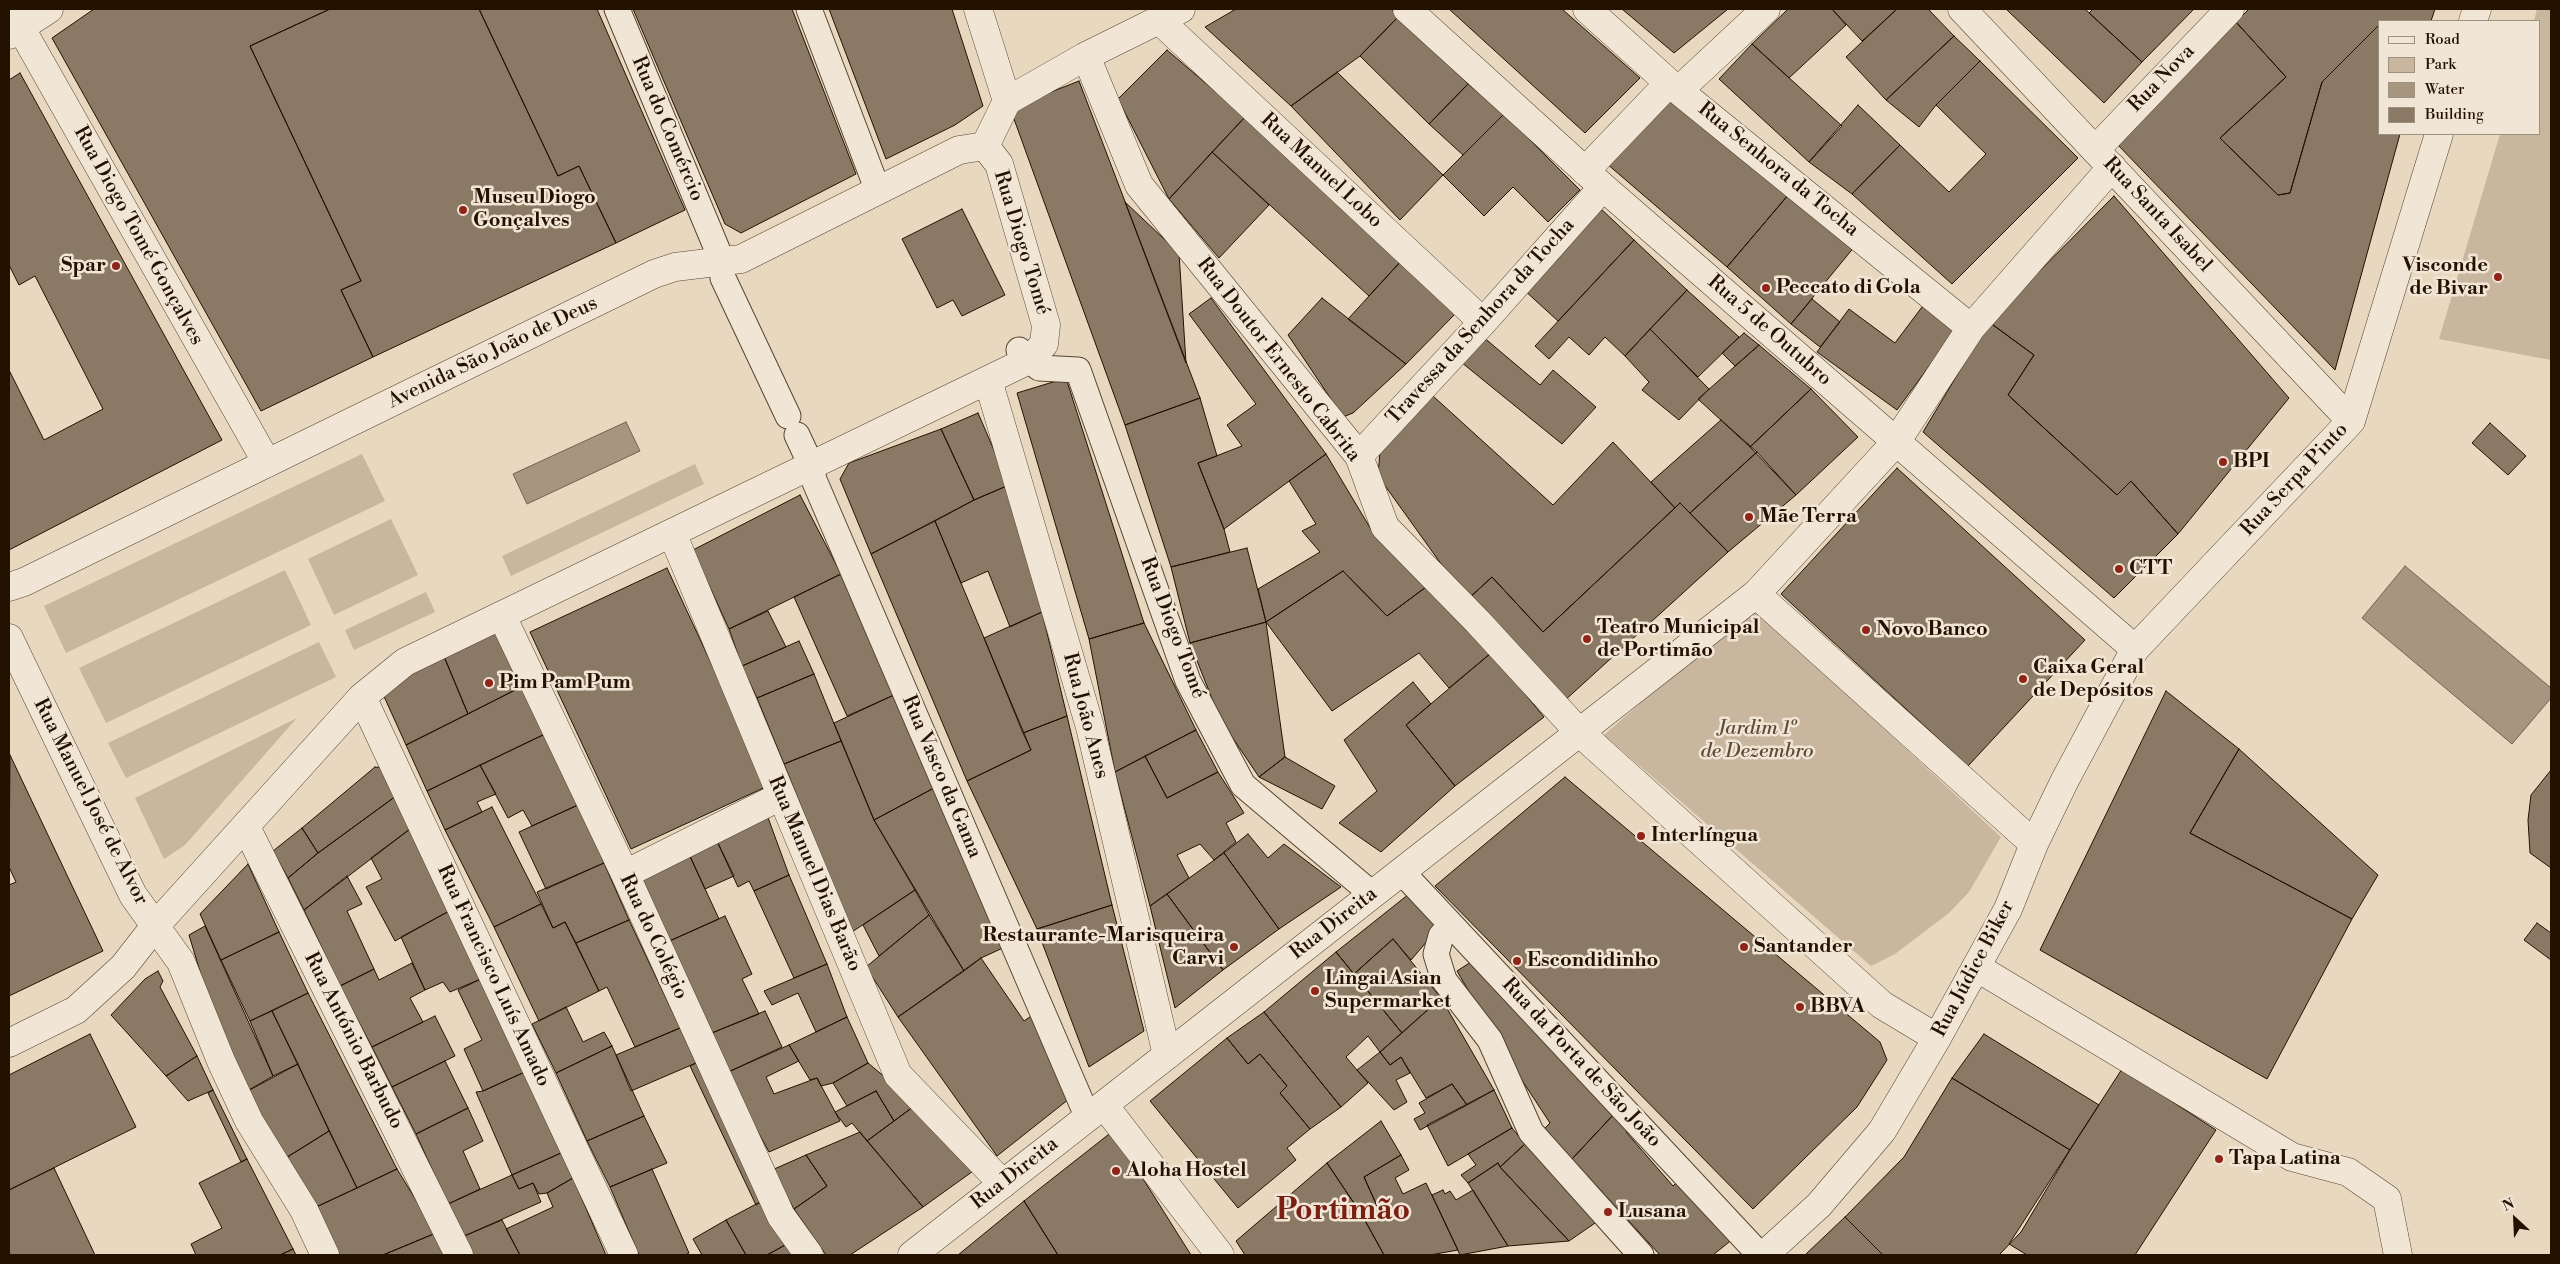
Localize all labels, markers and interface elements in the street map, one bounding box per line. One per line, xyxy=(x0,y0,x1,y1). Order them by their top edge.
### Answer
legend xyxy=(2378,20,2540,135)
text: Road xyxy=(2425,30,2460,49)
street label: Rua Nova xyxy=(2124,40,2200,118)
street label: Rua do Comércio xyxy=(626,53,708,205)
text: Park xyxy=(2425,55,2456,74)
text: Water xyxy=(2425,80,2464,99)
street label: Rua Senhora da Tocha xyxy=(1693,98,1863,242)
text: Building xyxy=(2425,105,2484,124)
street label: Rua Manuel Lobo xyxy=(1255,108,1387,234)
street label: Rua Diogo Tomé Gonçalves xyxy=(68,122,208,350)
street label: Rua Santa Isabel xyxy=(2098,153,2216,277)
street label: Rua Diogo Tomé xyxy=(988,168,1054,318)
place label: Museu Diogo Gonçalves xyxy=(473,186,596,233)
marker: Museu Diogo Gonçalves xyxy=(457,204,469,216)
street label: Travessa da Senhora da Tocha xyxy=(1382,214,1580,430)
street label: Rua Doutor Ernesto Cabrita xyxy=(1191,253,1365,467)
place label: Spar xyxy=(61,254,106,278)
place label: Visconde de Bivar xyxy=(2403,254,2488,301)
marker: Spar xyxy=(110,260,122,272)
street label: Rua 5 de Outubro xyxy=(1702,271,1836,391)
marker: Visconde de Bivar xyxy=(2492,271,2504,283)
place label: Peccato di Gola xyxy=(1776,276,1921,300)
marker: Peccato di Gola xyxy=(1760,282,1772,294)
street label: Avenida São João de Deus xyxy=(384,292,602,414)
street label: Rua Serpa Pinto xyxy=(2236,418,2354,542)
place label: BPI xyxy=(2233,450,2270,474)
marker: BPI xyxy=(2217,456,2229,468)
place label: Mãe Terra xyxy=(1759,505,1857,529)
marker: Mãe Terra xyxy=(1743,511,1755,523)
street label: Rua Diogo Tomé xyxy=(1134,554,1210,702)
place label: CTT xyxy=(2129,557,2172,581)
marker: CTT xyxy=(2113,563,2125,575)
place label: Teatro Municipal de Portimão xyxy=(1597,616,1759,663)
place label: Novo Banco xyxy=(1876,618,1988,642)
marker: Novo Banco xyxy=(1860,624,1872,636)
marker: Teatro Municipal de Portimão xyxy=(1581,633,1593,645)
street label: Rua João Anes xyxy=(1057,650,1113,782)
place label: Caixa Geral de Depósitos xyxy=(2033,656,2153,703)
place label: Pim Pam Pum xyxy=(499,671,631,695)
marker: Caixa Geral de Depósitos xyxy=(2017,673,2029,685)
marker: Pim Pam Pum xyxy=(483,677,495,689)
street label: Rua Vasco da Gama xyxy=(896,692,986,862)
street label: Rua Manuel José de Alvor xyxy=(27,695,153,909)
park label: Jardim 1º de Dezembro xyxy=(1701,717,1813,764)
street label: Rua Manuel Dias Barão xyxy=(762,773,866,975)
place label: Interlíngua xyxy=(1651,824,1758,848)
marker: Interlíngua xyxy=(1635,830,1647,842)
street label: Rua Francisco Luís Amado xyxy=(431,861,555,1091)
street label: Rua do Colégio xyxy=(614,871,692,1003)
street label: Rua Direita xyxy=(1286,883,1382,965)
street label: Rua Júdice Biker xyxy=(1928,897,2020,1041)
place label: Restaurante-Marisqueira Carvi xyxy=(982,924,1224,971)
place label: Santander xyxy=(1754,935,1853,959)
marker: Restaurante-Marisqueira Carvi xyxy=(1228,941,1240,953)
marker: Santander xyxy=(1738,941,1750,953)
street label: Rua António Barbudo xyxy=(298,949,408,1133)
place label: Escondidinho xyxy=(1527,949,1658,973)
marker: Escondidinho xyxy=(1511,955,1523,967)
place label: Lingai Asian Supermarket xyxy=(1325,967,1451,1014)
street label: Rua da Porta de São João xyxy=(1496,973,1666,1153)
marker: Lingai Asian Supermarket xyxy=(1309,985,1321,997)
place label: BBVA xyxy=(1810,995,1865,1019)
marker: BBVA xyxy=(1794,1001,1806,1013)
street label: Rua Direita xyxy=(967,1133,1063,1215)
place label: Tapa Latina xyxy=(2229,1147,2341,1171)
marker: Tapa Latina xyxy=(2213,1153,2225,1165)
place label: Aloha Hostel xyxy=(1126,1159,1247,1183)
marker: Aloha Hostel xyxy=(1110,1165,1122,1177)
district label: Portimão xyxy=(1276,1194,1410,1230)
north arrow xyxy=(2490,1194,2540,1244)
text: N xyxy=(2500,1195,2517,1216)
place label: Lusana xyxy=(1618,1200,1687,1224)
marker: Lusana xyxy=(1602,1206,1614,1218)

